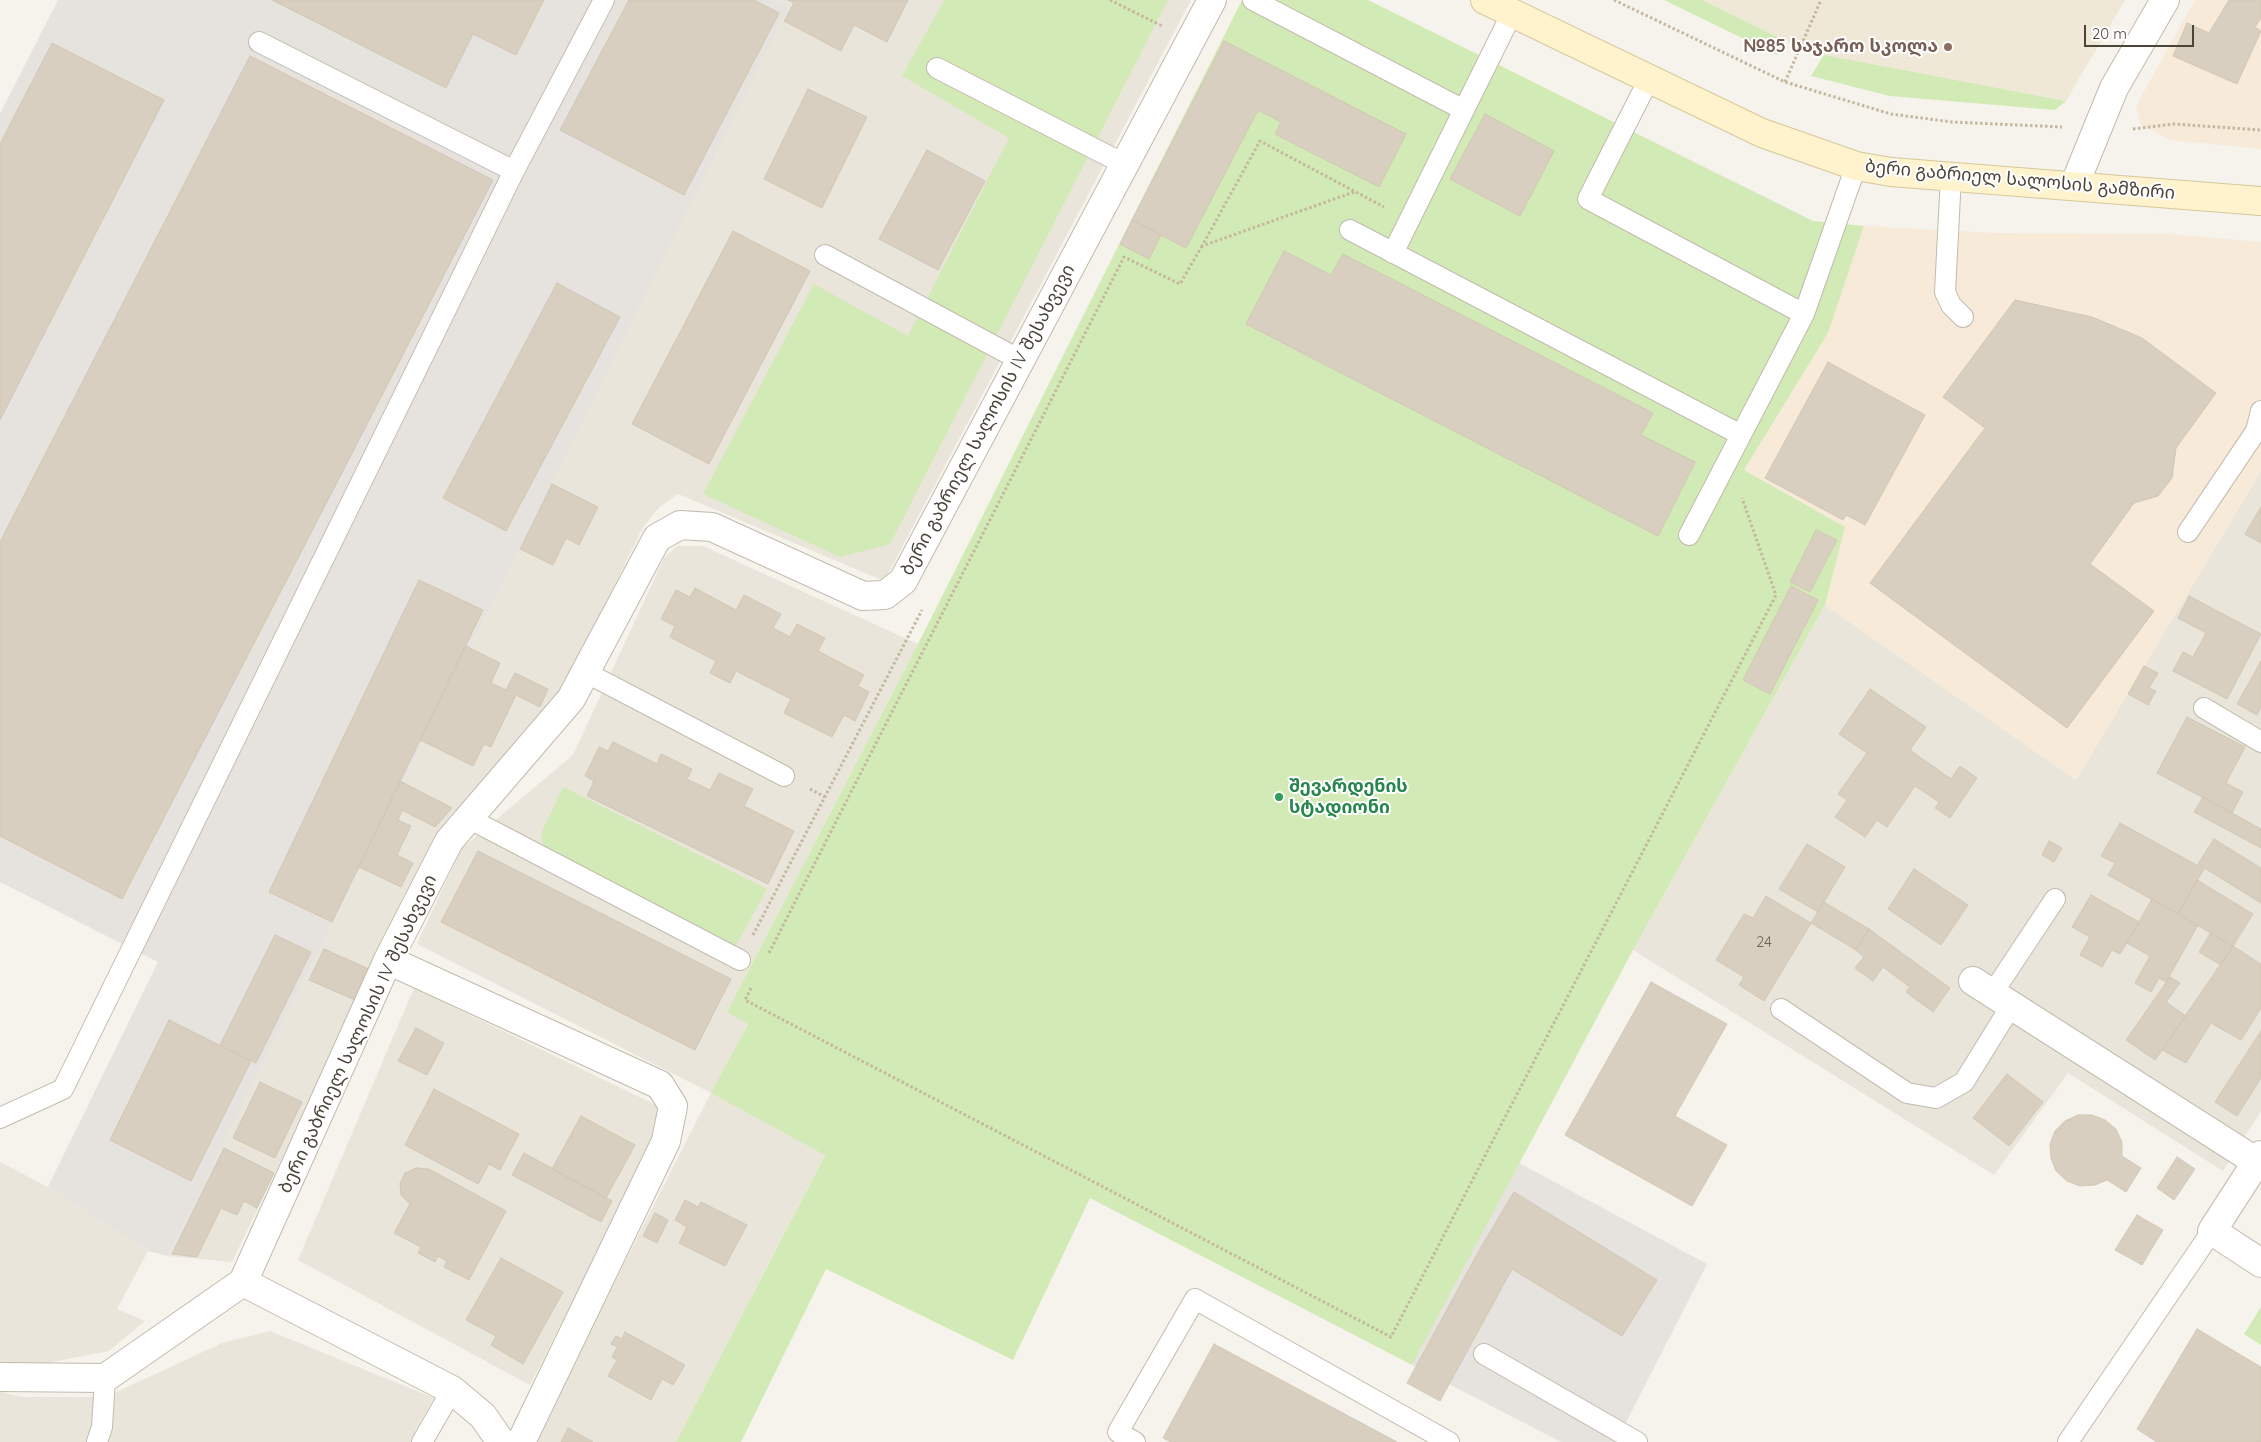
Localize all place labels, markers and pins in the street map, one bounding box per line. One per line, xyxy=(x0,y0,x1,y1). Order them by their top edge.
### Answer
place label: №85 საჯარო სკოლა xyxy=(1743,36,1938,58)
marker: №85 საჯარო სკოლა xyxy=(1942,41,1954,53)
place label: შევარდენის სტადიონი xyxy=(1289,776,1408,819)
marker: შევარდენის სტადიონი xyxy=(1273,791,1285,803)

